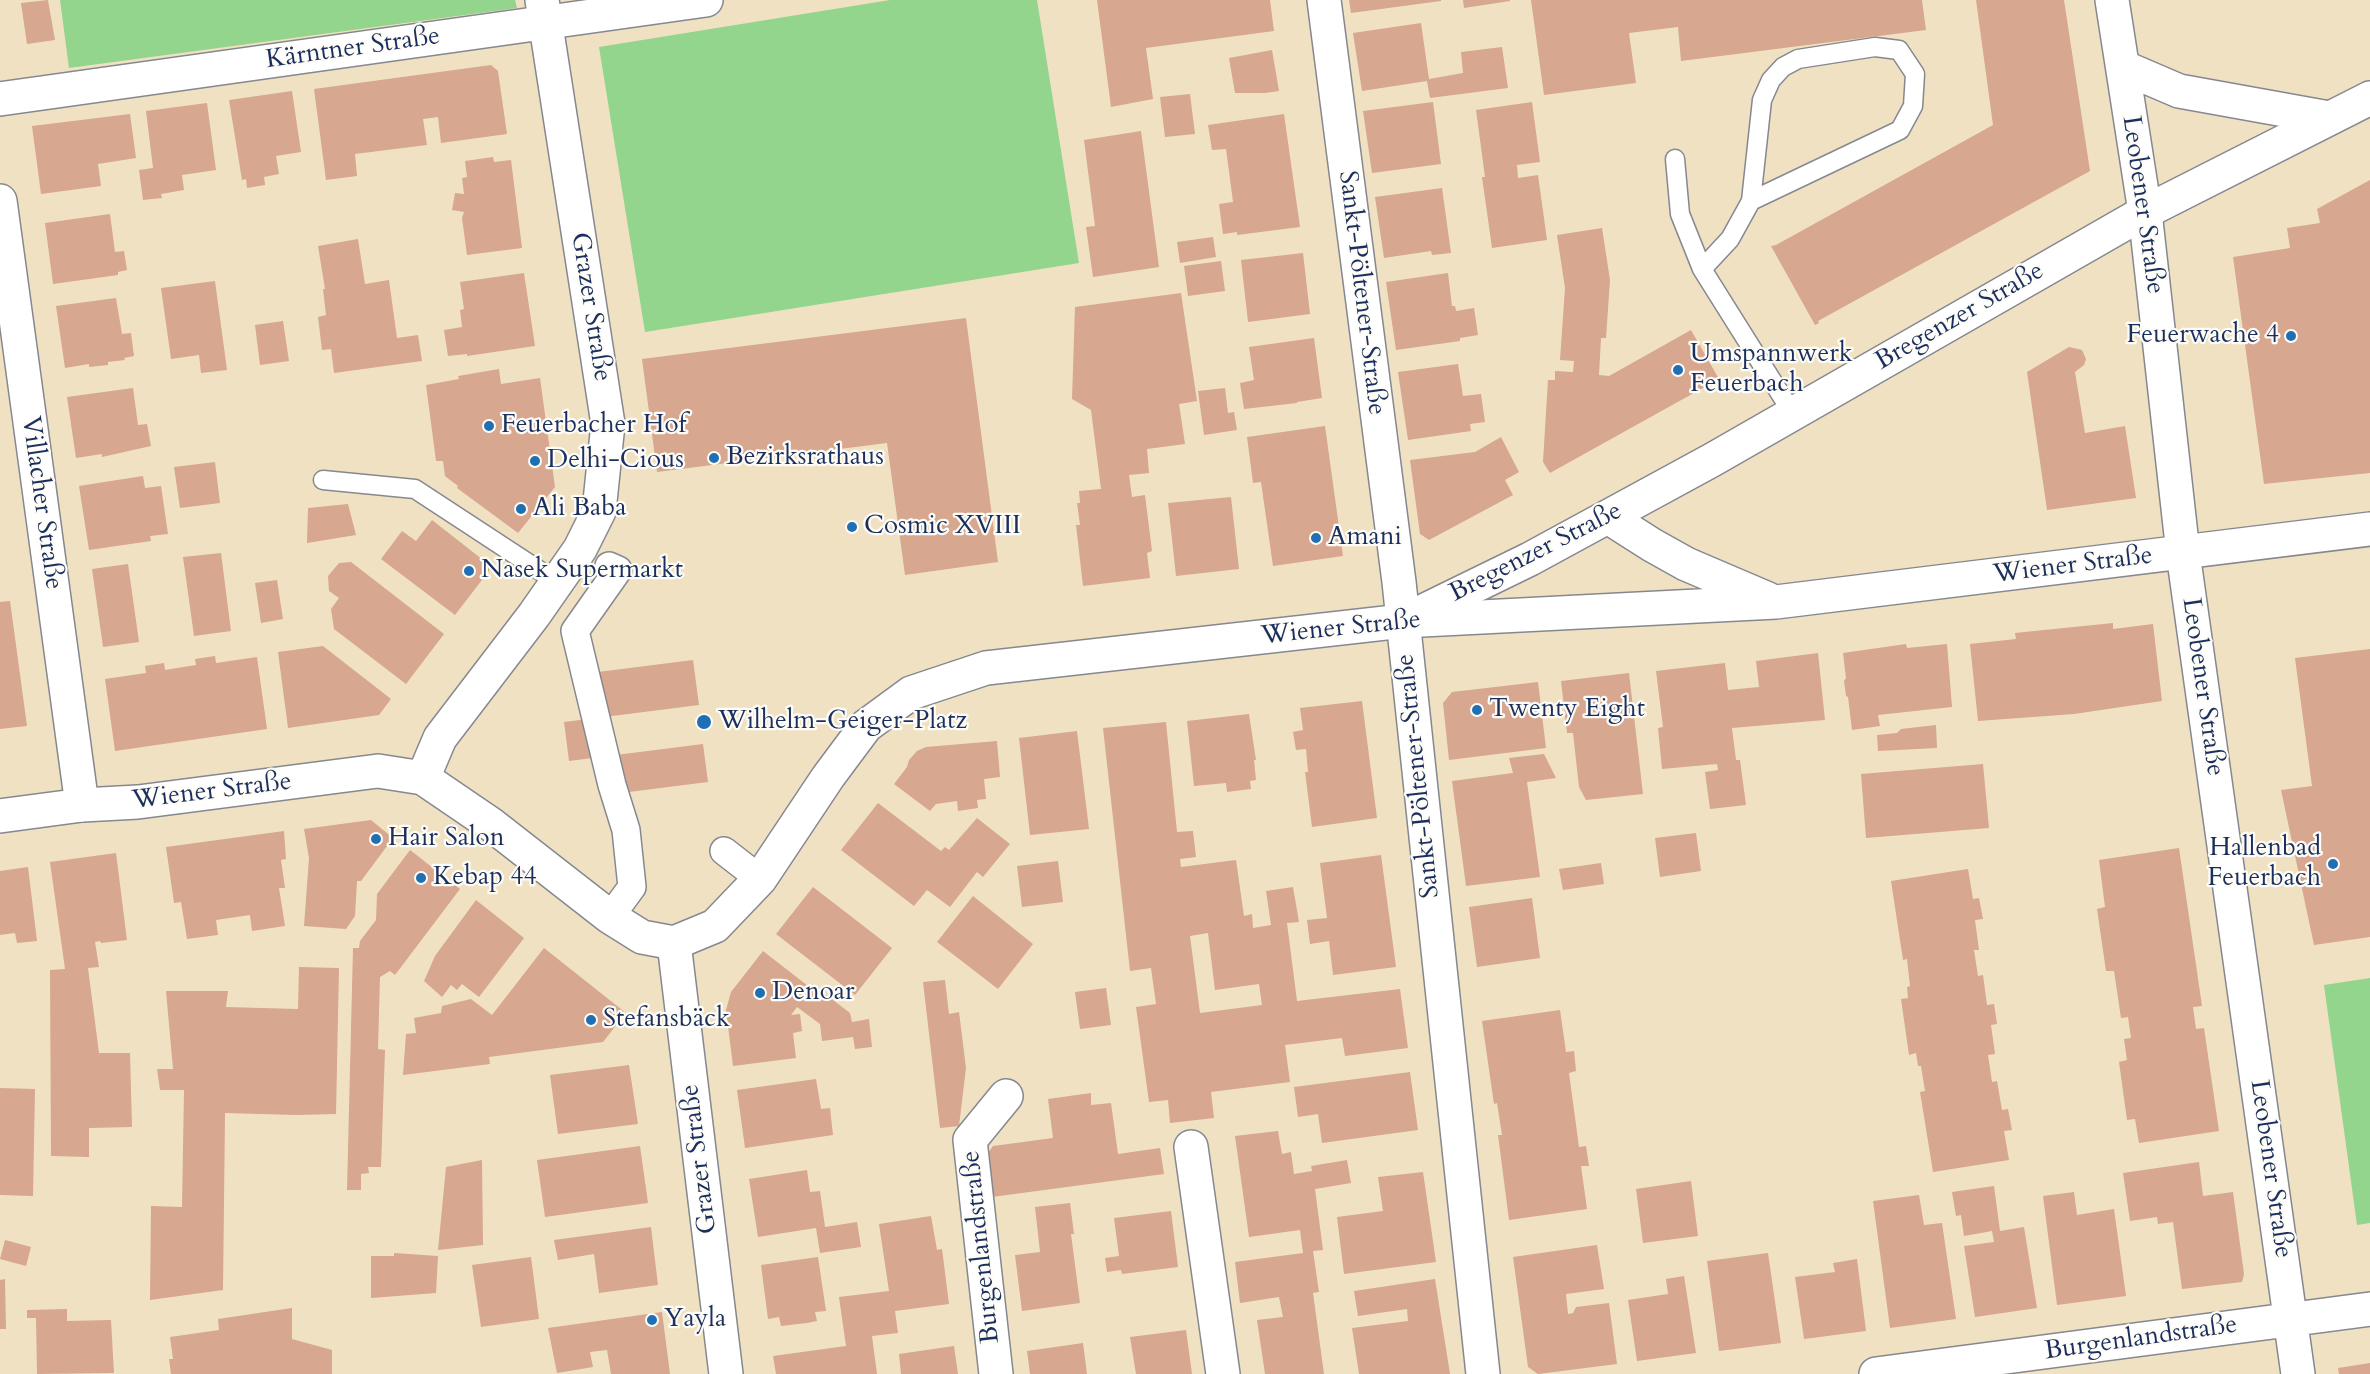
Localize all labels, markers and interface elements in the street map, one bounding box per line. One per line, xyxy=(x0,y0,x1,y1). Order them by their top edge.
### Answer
street label: Kärntner Straße xyxy=(264,21,442,77)
street label: Leobener Straße xyxy=(2114,114,2170,296)
street label: Sankt-Pöltener-Straße xyxy=(1331,169,1391,417)
street label: Grazer Straße xyxy=(563,230,617,384)
street label: Bregenzer Straße xyxy=(1870,256,2050,378)
place label: Feuerwache 4 xyxy=(2127,320,2279,352)
marker: Feuerwache 4 xyxy=(2284,329,2298,343)
place label: Umspannwerk Feuerbach xyxy=(1690,339,1853,400)
marker: Umspannwerk Feuerbach xyxy=(1671,363,1685,377)
place label: Feuerbacher Hof xyxy=(501,410,686,442)
street label: Villacher Straße xyxy=(13,414,69,592)
marker: Feuerbacher Hof xyxy=(482,419,496,433)
place label: Bezirksrathaus xyxy=(726,442,884,474)
place label: Delhi-Cious xyxy=(547,445,684,477)
marker: Bezirksrathaus xyxy=(707,451,721,465)
marker: Delhi-Cious xyxy=(528,454,542,468)
place label: Ali Baba xyxy=(533,493,627,525)
street label: Bregenzer Straße xyxy=(1445,496,1627,610)
marker: Ali Baba xyxy=(514,502,528,516)
place label: Cosmic XVIII xyxy=(864,511,1021,543)
marker: Cosmic XVIII xyxy=(845,520,859,534)
place label: Amani xyxy=(1328,522,1402,554)
marker: Amani xyxy=(1309,531,1323,545)
street label: Wiener Straße xyxy=(1992,541,2154,591)
place label: Nasek Supermarkt xyxy=(481,555,683,587)
marker: Nasek Supermarkt xyxy=(462,564,476,578)
street label: Leobener Straße xyxy=(2174,596,2230,778)
street label: Wiener Straße xyxy=(1260,605,1422,653)
street label: Sankt-Pöltener-Straße xyxy=(1391,652,1447,900)
place label: Twenty Eight xyxy=(1489,694,1645,726)
marker: Twenty Eight xyxy=(1470,703,1484,717)
place label: Wilhelm-Geiger-Platz xyxy=(718,706,967,738)
marker: Wilhelm-Geiger-Platz xyxy=(695,713,713,731)
street label: Wiener Straße xyxy=(131,767,293,817)
place label: Hair Salon xyxy=(388,823,504,855)
marker: Hair Salon xyxy=(369,832,383,846)
place label: Hallenbad Feuerbach xyxy=(2208,833,2321,894)
marker: Hallenbad Feuerbach xyxy=(2326,857,2340,871)
place label: Kebap 44 xyxy=(433,862,537,894)
marker: Kebap 44 xyxy=(414,871,428,885)
place label: Denoar xyxy=(772,977,854,1009)
marker: Denoar xyxy=(753,986,767,1000)
place label: Stefansbäck xyxy=(603,1004,730,1036)
marker: Stefansbäck xyxy=(584,1013,598,1027)
street label: Leobener Straße xyxy=(2242,1078,2298,1260)
street label: Grazer Straße xyxy=(675,1082,725,1236)
street label: Burgenlandstraße xyxy=(956,1149,1008,1345)
place label: Yayla xyxy=(664,1304,726,1336)
street label: Burgenlandstraße xyxy=(2043,1310,2239,1368)
marker: Yayla xyxy=(645,1313,659,1327)

